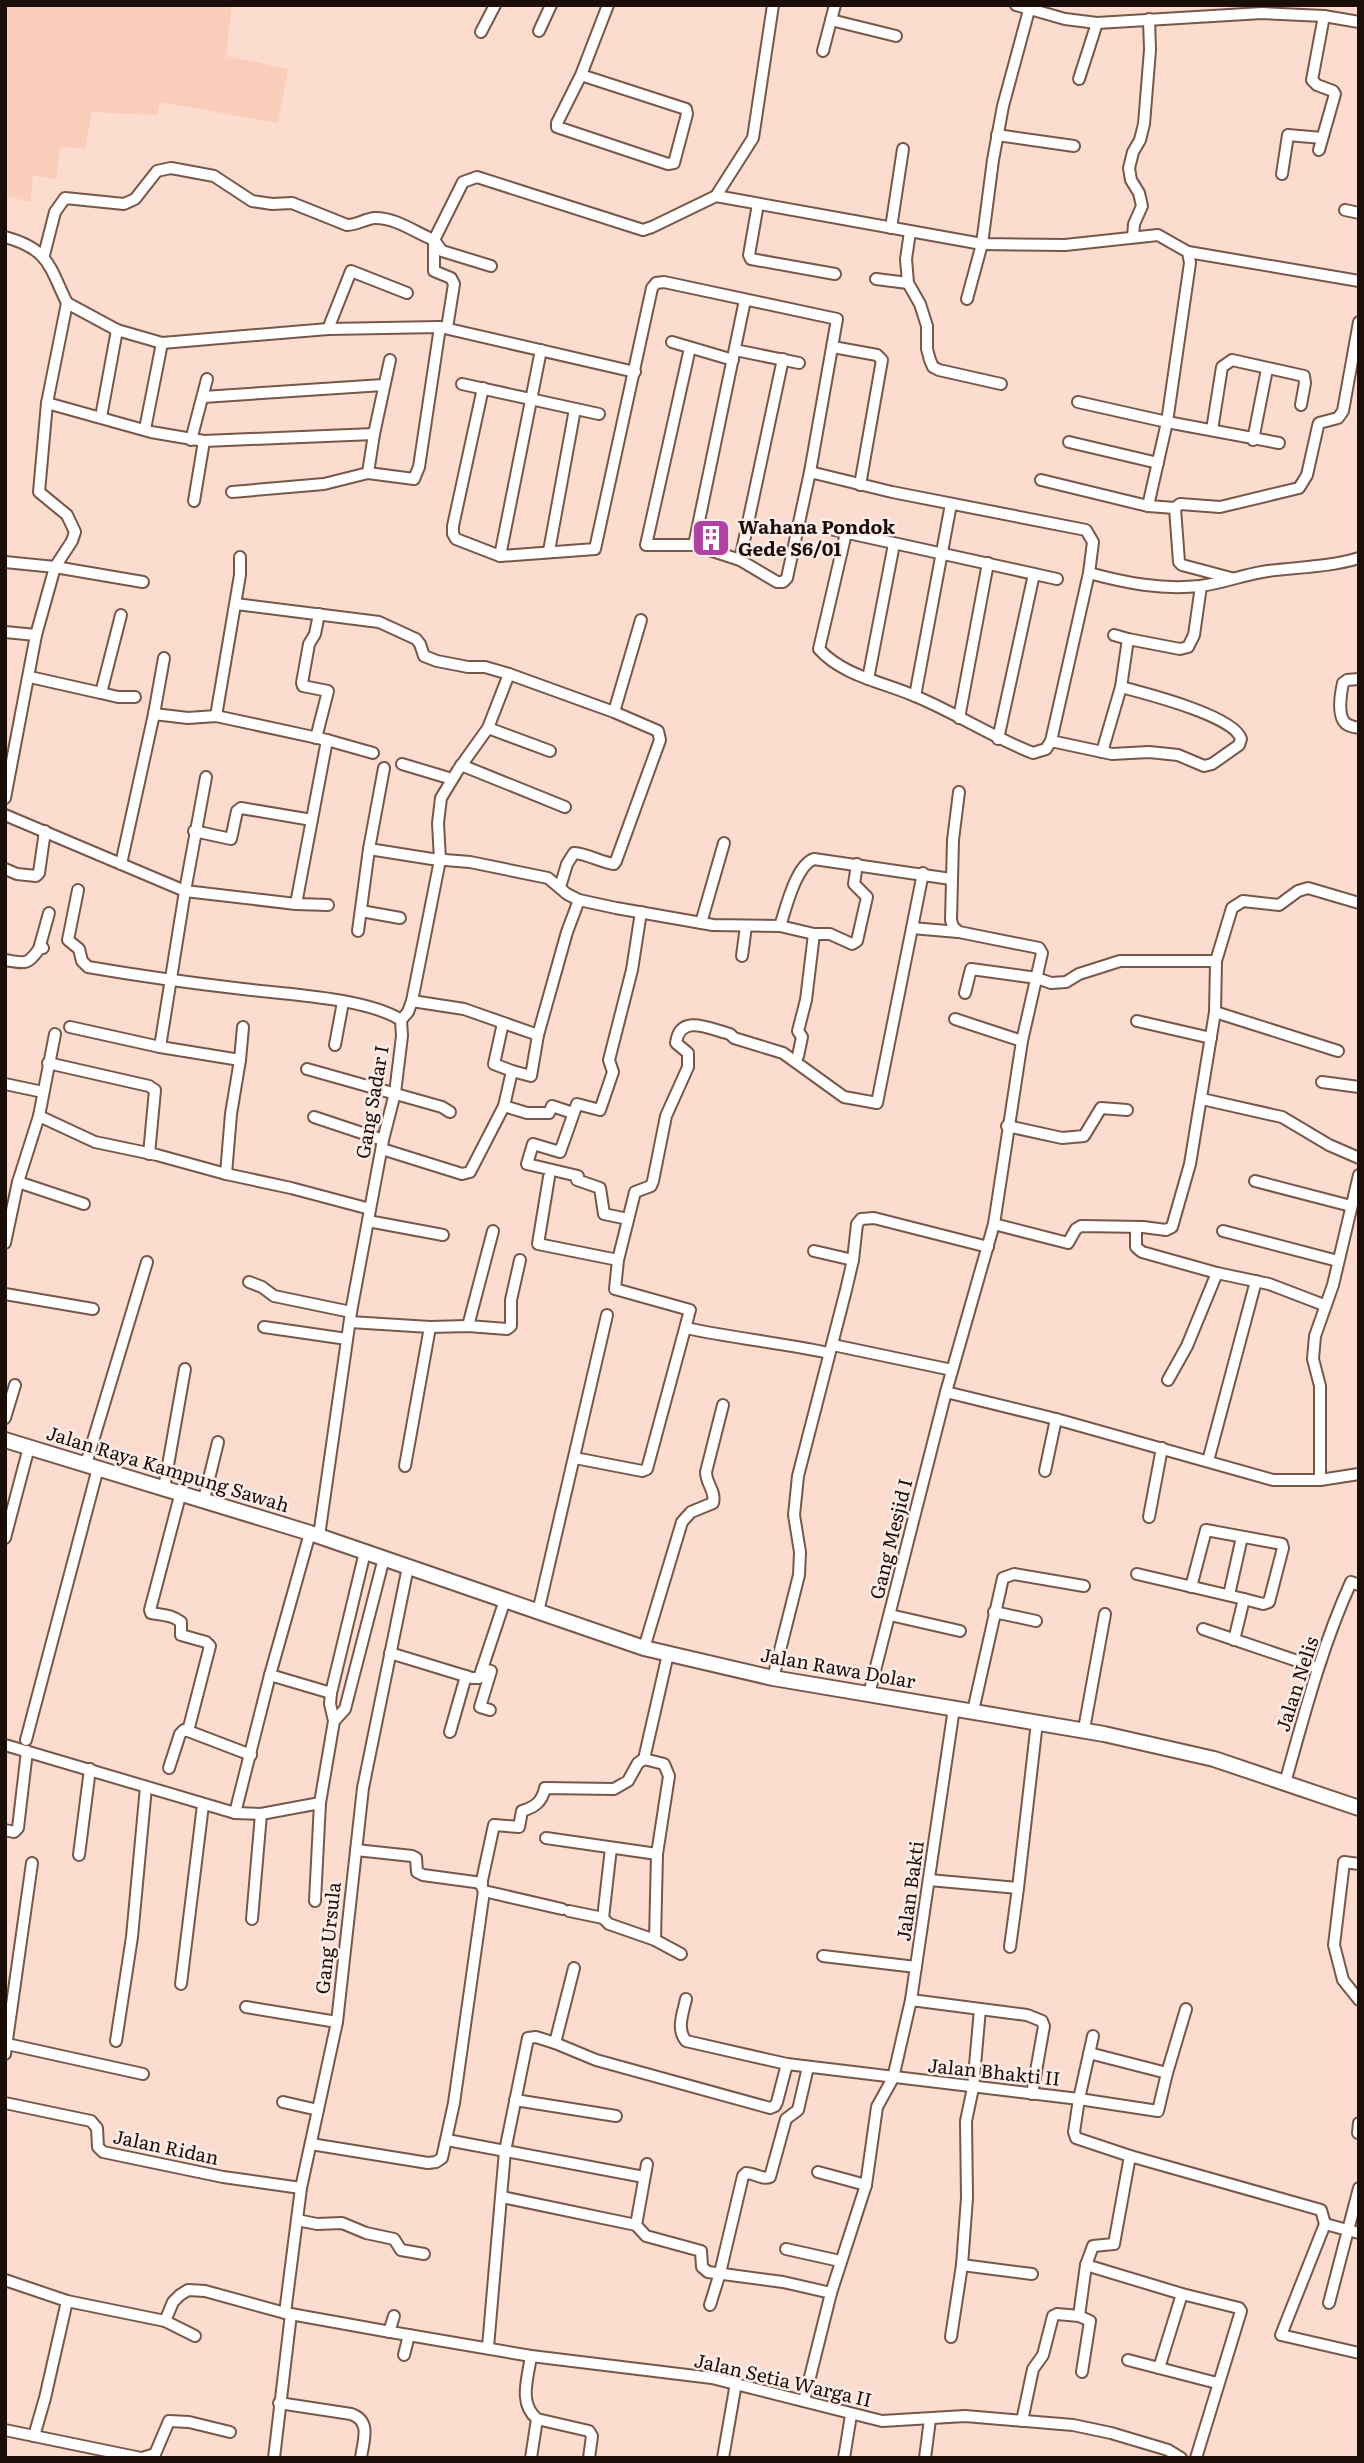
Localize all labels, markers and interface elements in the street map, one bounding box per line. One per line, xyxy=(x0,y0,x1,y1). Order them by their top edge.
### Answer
place label: Wahana Pondok Gede S6/01 xyxy=(738,512,895,562)
building icon: Wahana Pondok Gede S6/01 xyxy=(690,517,732,559)
street label: Gang Sadar I xyxy=(347,1043,395,1161)
street label: Jalan Raya Kampung Sawah xyxy=(43,1418,293,1518)
street label: Gang Mesjid I xyxy=(862,1475,919,1602)
street label: Jalan Nelis xyxy=(1267,1632,1325,1735)
street label: Jalan Rawa Dolar xyxy=(758,1640,918,1694)
street label: Jalan Bakti xyxy=(888,1839,930,1943)
street label: Gang Ursula xyxy=(307,1880,347,1995)
street label: Jalan Bhakti II xyxy=(926,2050,1062,2092)
street label: Jalan Ridan xyxy=(111,2121,222,2171)
street label: Jalan Setia Warga II xyxy=(692,2345,875,2413)

